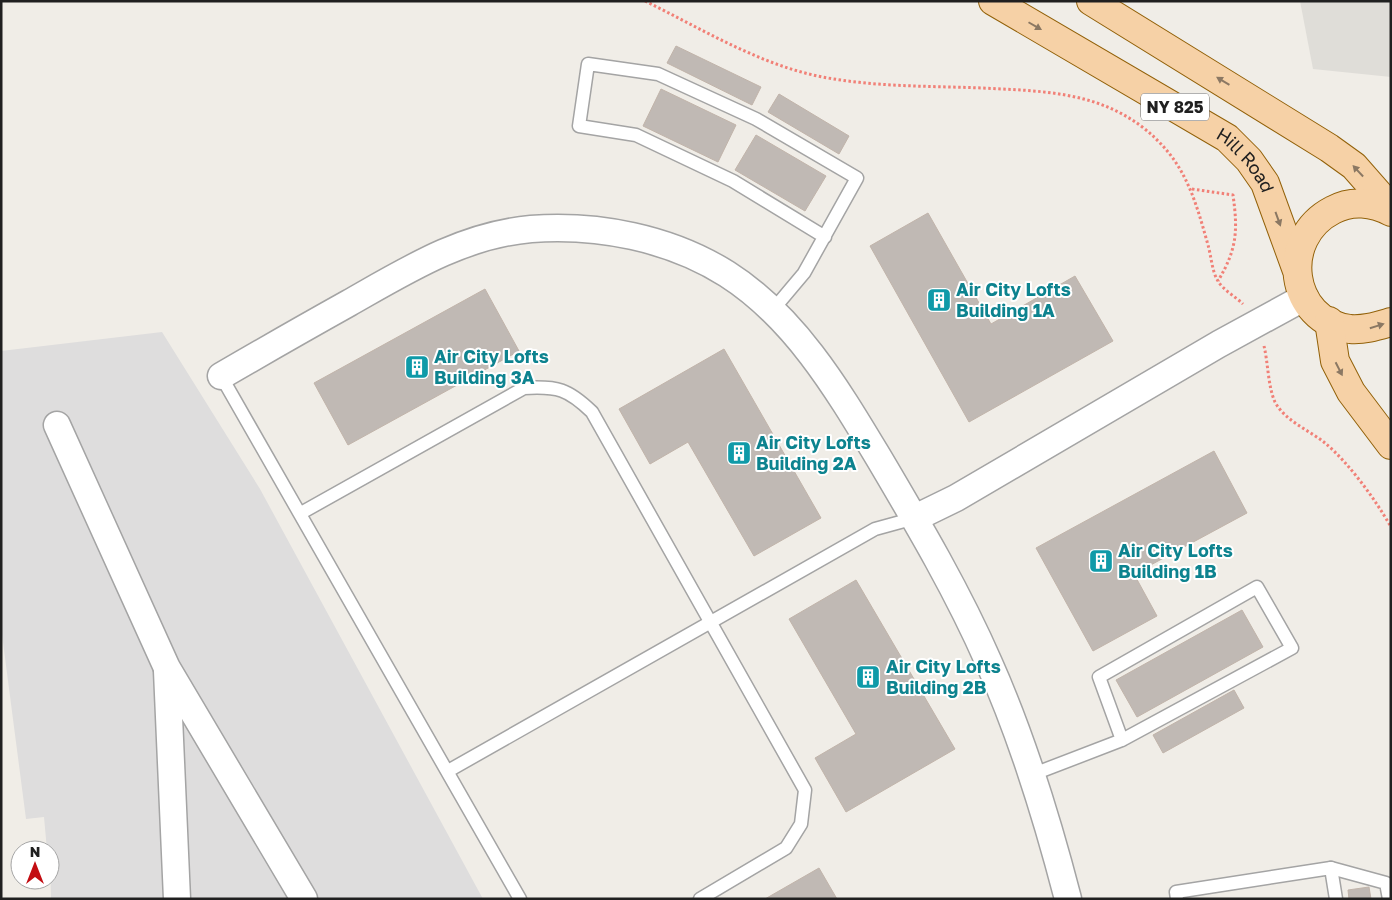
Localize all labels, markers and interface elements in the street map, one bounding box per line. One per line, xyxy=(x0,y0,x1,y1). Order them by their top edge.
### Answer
one-way arrow xyxy=(1028,21,1041,30)
one-way arrow xyxy=(1217,77,1230,86)
road number: NY 825 xyxy=(1141,94,1209,120)
street label: Hill Road xyxy=(1213,122,1279,195)
one-way arrow xyxy=(1352,166,1364,178)
one-way arrow xyxy=(1274,212,1282,227)
place label: Air City Lofts Building 1A xyxy=(956,278,1071,321)
building icon: Air City Lofts Building 1A xyxy=(926,287,952,313)
one-way arrow xyxy=(1369,322,1384,330)
place label: Air City Lofts Building 3A xyxy=(434,345,549,388)
building icon: Air City Lofts Building 3A xyxy=(404,354,430,380)
one-way arrow xyxy=(1335,362,1343,376)
place label: Air City Lofts Building 2A xyxy=(756,431,871,474)
building icon: Air City Lofts Building 2A xyxy=(726,440,752,466)
place label: Air City Lofts Building 1B xyxy=(1118,539,1233,582)
building icon: Air City Lofts Building 1B xyxy=(1088,548,1114,574)
place label: Air City Lofts Building 2B xyxy=(886,655,1001,698)
building icon: Air City Lofts Building 2B xyxy=(855,664,881,690)
north arrow xyxy=(10,840,60,890)
text: N xyxy=(30,843,40,860)

